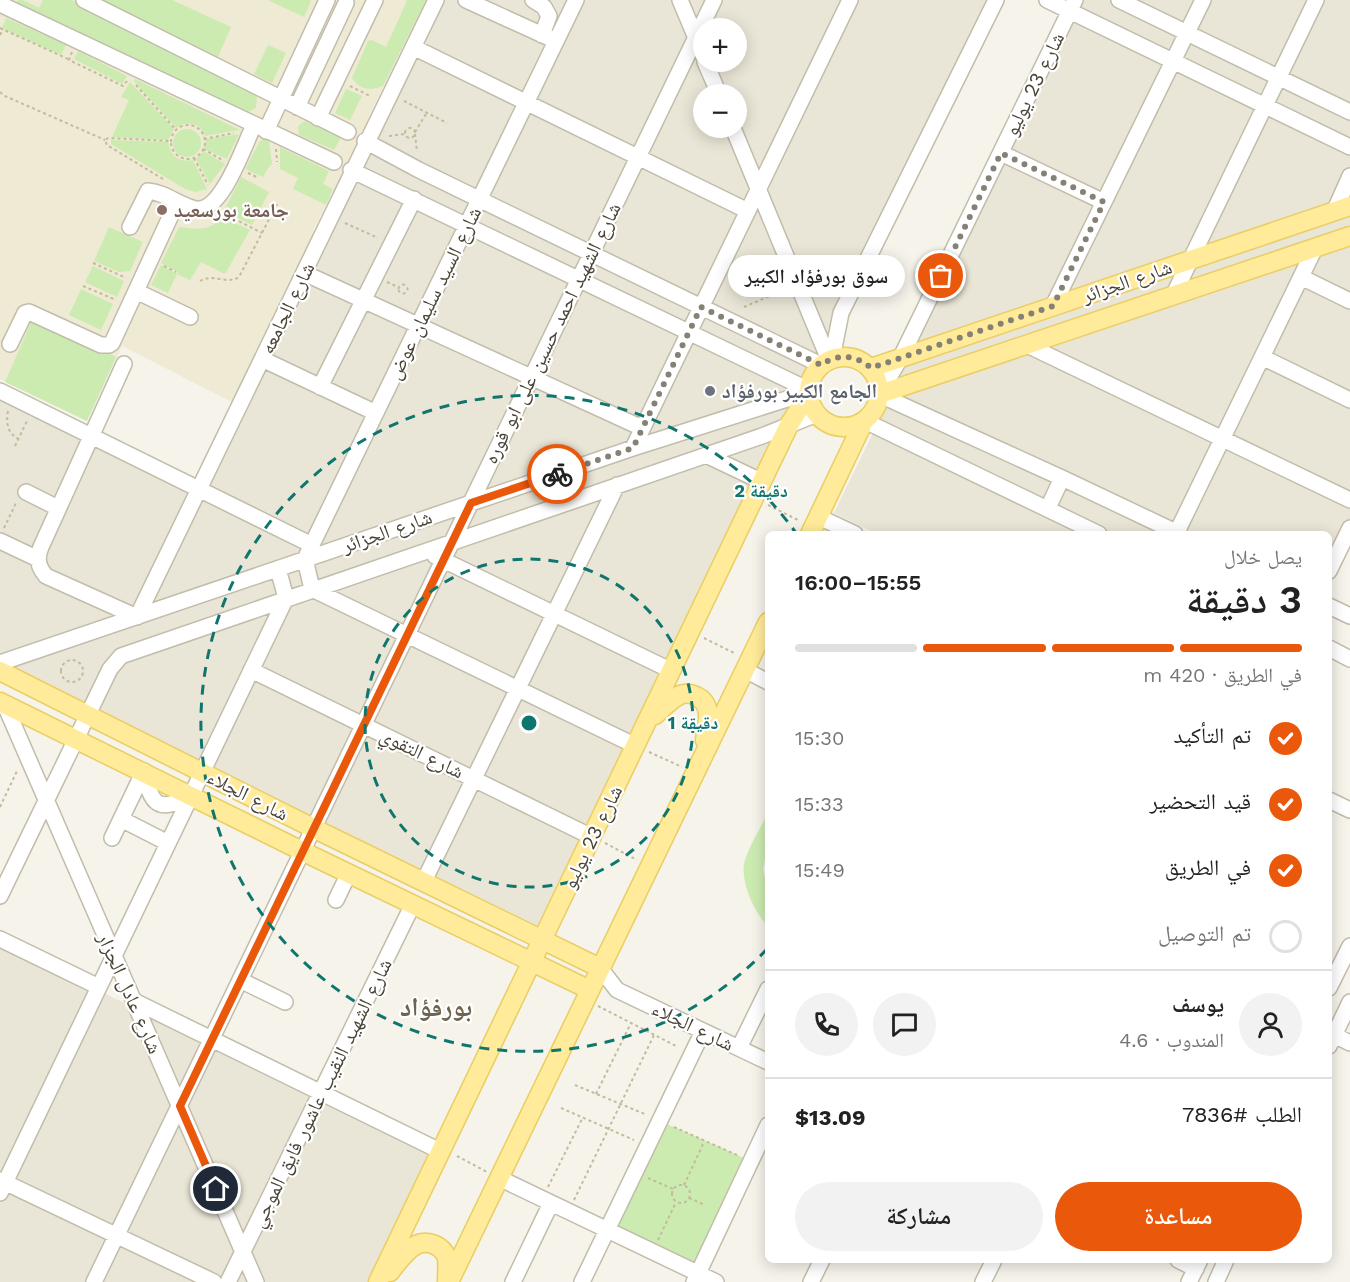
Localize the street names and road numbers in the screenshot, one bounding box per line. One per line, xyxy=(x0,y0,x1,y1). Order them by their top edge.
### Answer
street label: شارع 23 يوليو xyxy=(999,28,1070,140)
street label: شارع الشهيد احمد حسين على ابو قوره xyxy=(478,198,627,468)
street label: شارع السيد سليمان عوض xyxy=(382,203,487,384)
street label: شارع الجزائر xyxy=(1078,254,1175,309)
street label: شارع الجامعه xyxy=(255,258,320,358)
street label: شارع الجزائر xyxy=(338,504,435,559)
street label: شارع التقوي xyxy=(374,722,468,787)
street label: شارع الجلاء xyxy=(203,764,293,827)
street label: شارع 23 يوليو xyxy=(557,781,628,893)
street label: شارع عادل الجزار xyxy=(91,928,167,1058)
street label: شارع الشهيد النقيب عاشور فايق الموجي xyxy=(245,955,400,1233)
street label: شارع الجلاء xyxy=(648,996,738,1057)

